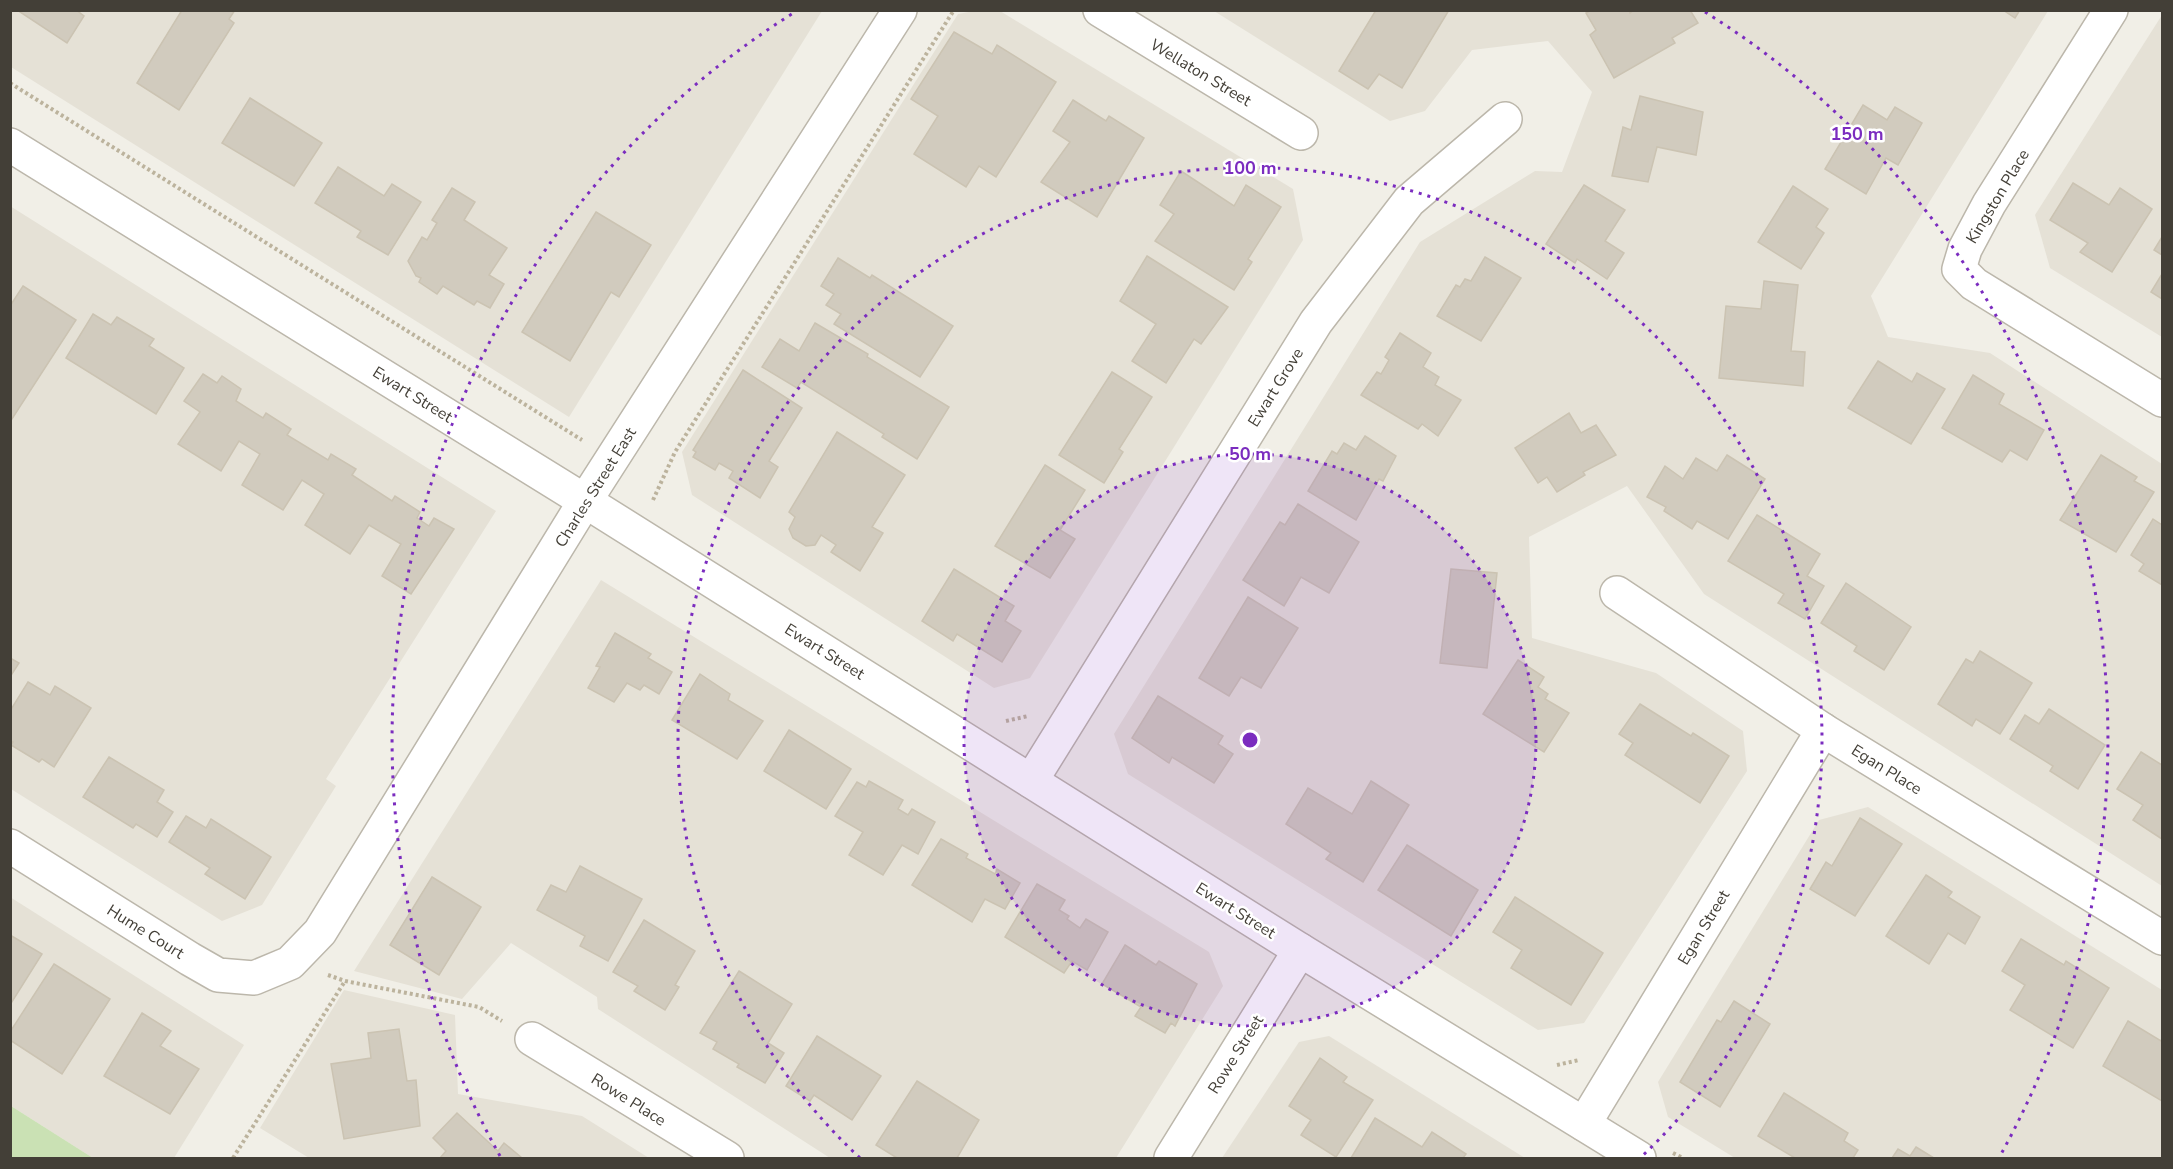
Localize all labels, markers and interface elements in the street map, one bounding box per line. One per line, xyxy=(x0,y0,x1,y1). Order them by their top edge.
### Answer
street label: Wellaton Street xyxy=(1146,34,1256,112)
text: 150 m xyxy=(1830,122,1884,146)
street label: Kingston Place xyxy=(1961,145,2035,248)
text: 100 m xyxy=(1223,156,1277,180)
street label: Ewart Grove xyxy=(1243,344,1309,431)
street label: Ewart Street xyxy=(368,362,457,428)
street label: Charles Street East xyxy=(550,423,642,552)
text: 50 m xyxy=(1229,442,1271,466)
street label: Ewart Street xyxy=(780,619,869,685)
centre of rings xyxy=(1240,730,1260,750)
street label: Egan Place xyxy=(1847,739,1926,800)
street label: Ewart Street xyxy=(1191,878,1280,944)
street label: Egan Street xyxy=(1673,886,1735,969)
street label: Hume Court xyxy=(103,899,189,965)
street label: Rowe Street xyxy=(1203,1011,1269,1098)
street label: Rowe Place xyxy=(587,1068,670,1132)

